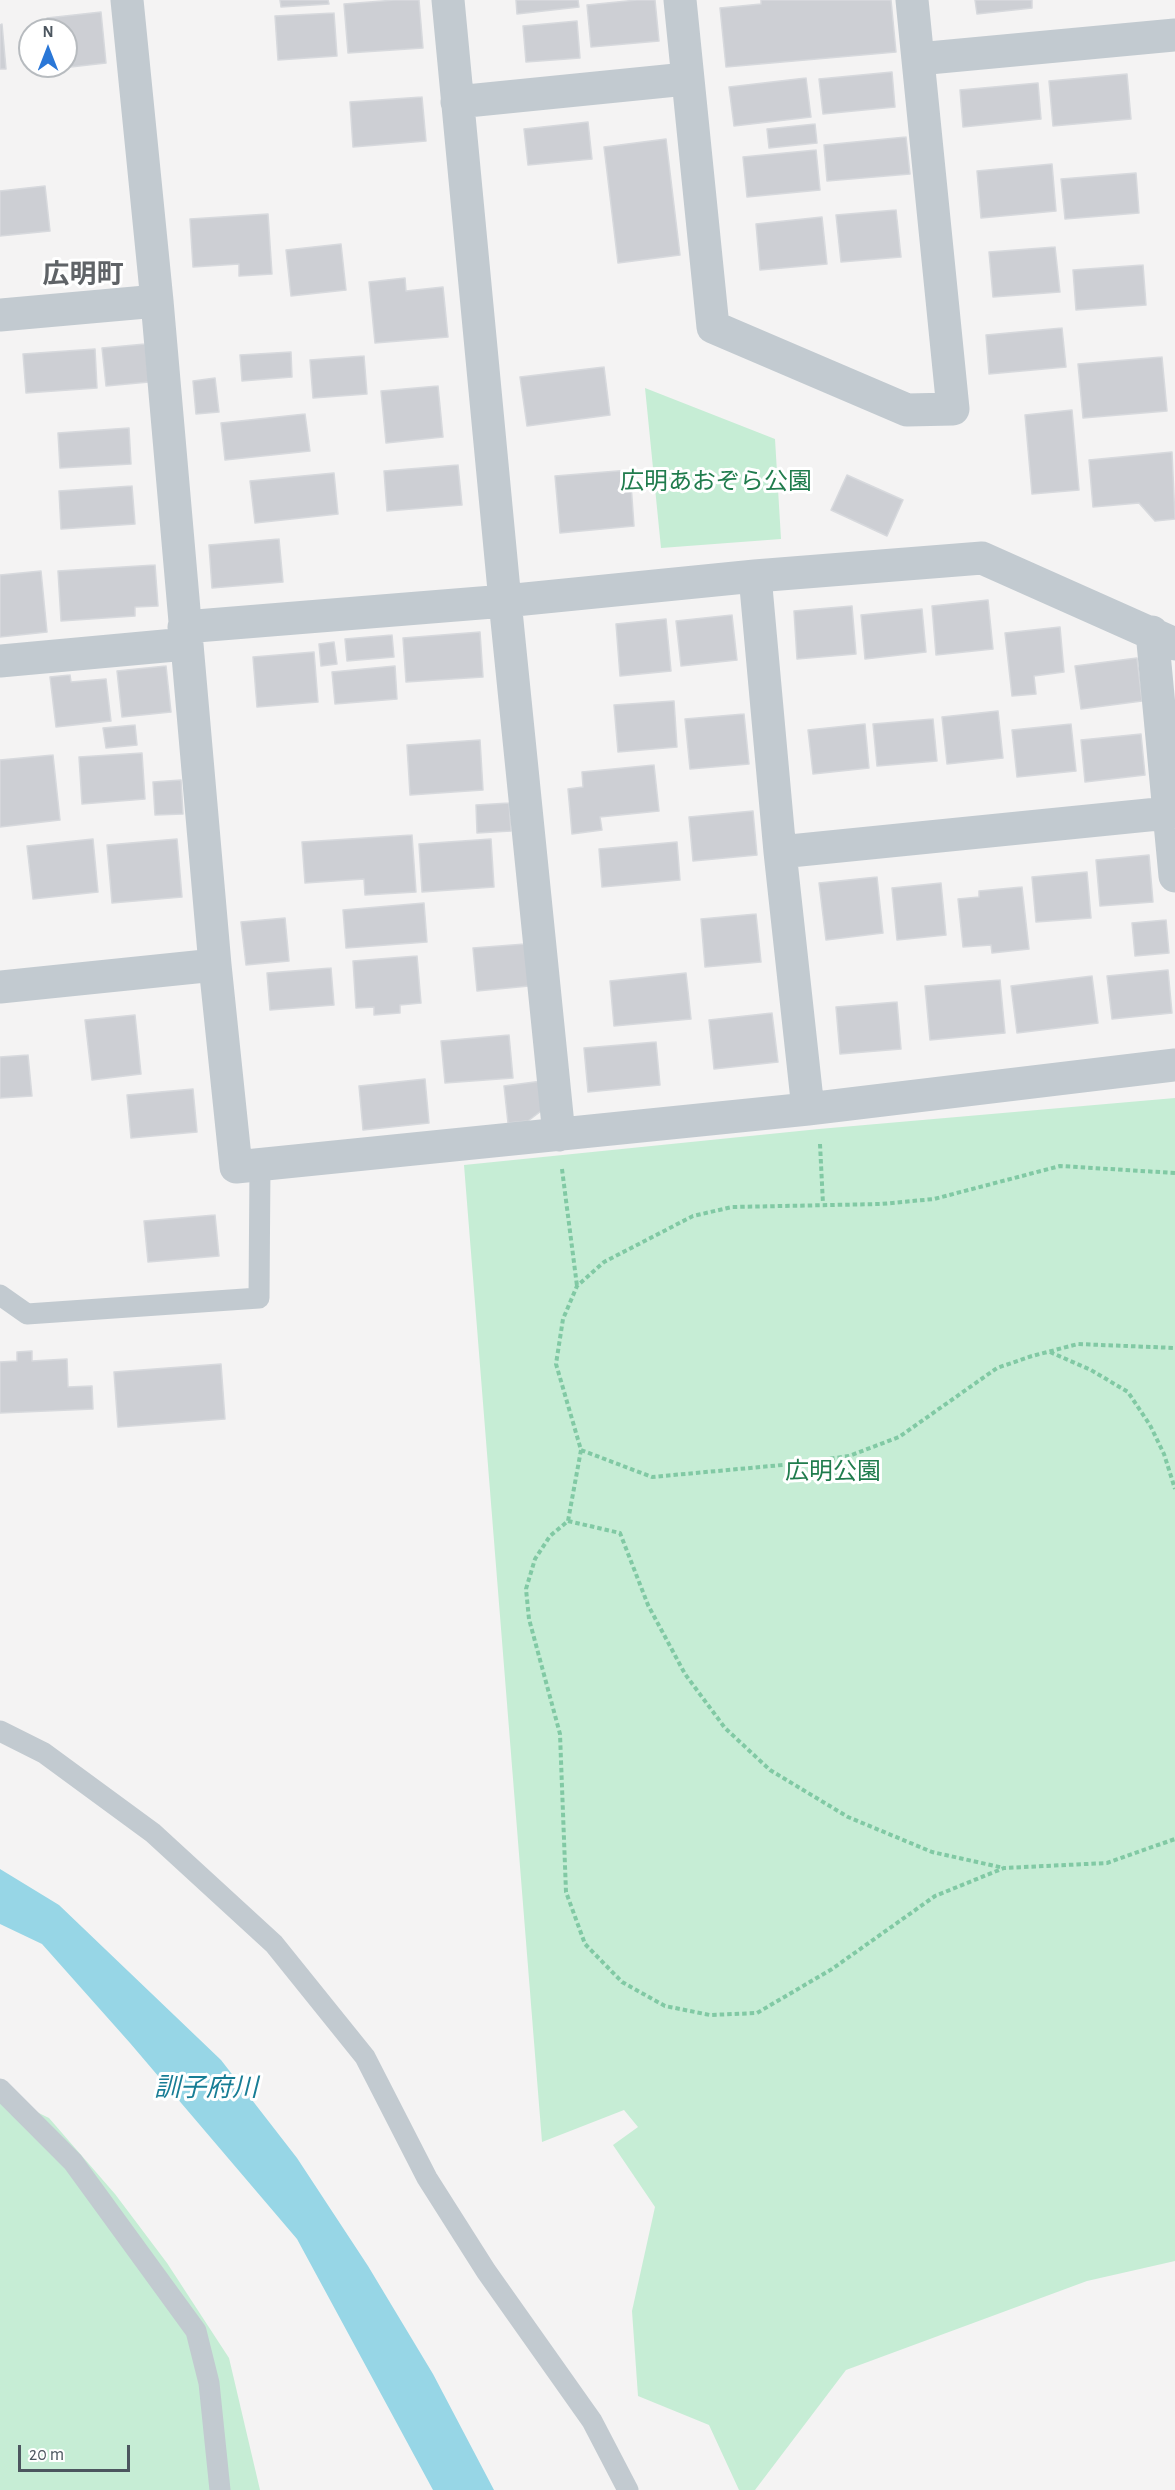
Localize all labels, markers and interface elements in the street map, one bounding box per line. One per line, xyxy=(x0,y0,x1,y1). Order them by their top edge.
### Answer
north arrow xyxy=(18,18,78,78)
text: N xyxy=(42,24,54,40)
district label: 広明町 xyxy=(43,259,123,291)
park label: 広明あおぞら公園 xyxy=(620,468,812,496)
park label: 広明公園 xyxy=(785,1458,881,1486)
water label: 訓子府川 xyxy=(154,2072,258,2104)
scale bar xyxy=(21,2433,134,2471)
text: 20 m xyxy=(29,2446,64,2464)

